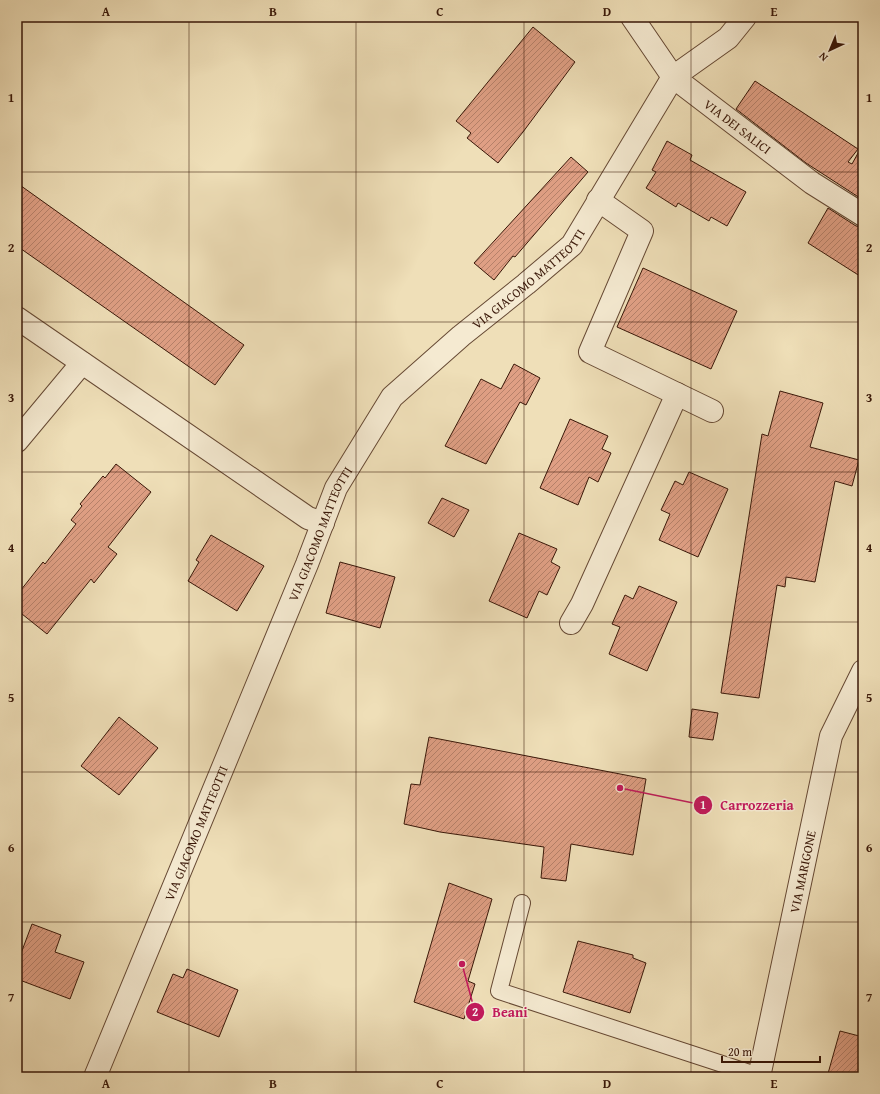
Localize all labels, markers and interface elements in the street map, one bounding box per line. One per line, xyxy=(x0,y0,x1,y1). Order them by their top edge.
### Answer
text: A xyxy=(102,2,111,21)
text: B xyxy=(269,2,277,21)
text: C xyxy=(436,2,444,21)
text: D xyxy=(603,2,611,21)
text: E xyxy=(771,2,778,21)
north arrow xyxy=(810,30,850,70)
text: N xyxy=(814,48,831,66)
text: 1 xyxy=(8,88,14,107)
text: 1 xyxy=(866,88,872,107)
street label: VIA DEI SALICI xyxy=(700,95,775,159)
street label: VIA GIACOMO MATTEOTTI xyxy=(468,225,590,334)
text: 2 xyxy=(8,238,15,257)
text: 2 xyxy=(866,238,873,257)
text: 3 xyxy=(8,388,14,407)
text: 3 xyxy=(866,388,872,407)
street label: VIA GIACOMO MATTEOTTI xyxy=(284,463,357,604)
text: 4 xyxy=(8,538,15,557)
text: 4 xyxy=(866,538,873,557)
text: 5 xyxy=(8,688,15,707)
text: 5 xyxy=(866,688,873,707)
street label: VIA GIACOMO MATTEOTTI xyxy=(160,763,233,904)
callout: Carrozzeria xyxy=(693,792,802,818)
text: Carrozzeria xyxy=(720,795,795,815)
text: 1 xyxy=(700,796,706,813)
street label: VIA MARIGONE xyxy=(785,828,821,915)
text: 6 xyxy=(8,838,15,857)
text: 6 xyxy=(866,838,873,857)
text: 7 xyxy=(8,988,15,1007)
text: 7 xyxy=(866,988,873,1007)
callout: Beani xyxy=(465,999,536,1025)
text: Beani xyxy=(492,1002,528,1022)
text: 2 xyxy=(472,1003,478,1020)
scale bar xyxy=(722,1038,820,1064)
text: 20 m xyxy=(728,1043,752,1060)
text: A xyxy=(102,1074,111,1093)
text: B xyxy=(269,1074,277,1093)
text: C xyxy=(436,1074,444,1093)
text: D xyxy=(603,1074,611,1093)
text: E xyxy=(771,1074,778,1093)

